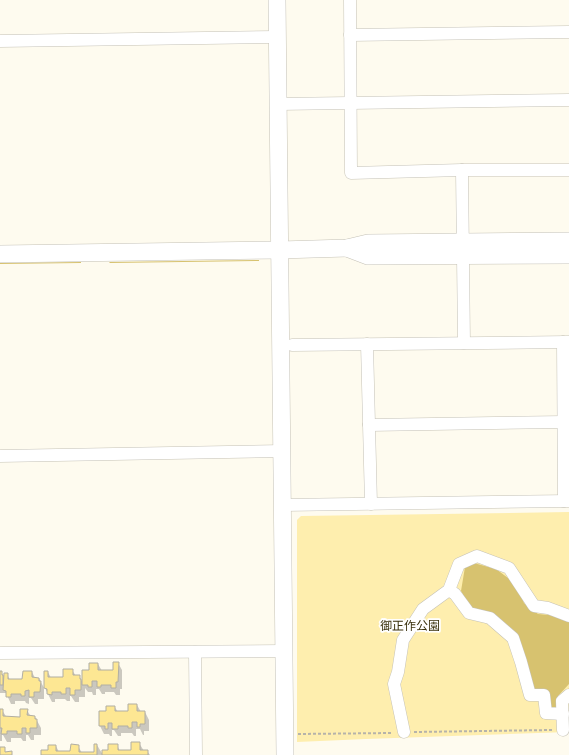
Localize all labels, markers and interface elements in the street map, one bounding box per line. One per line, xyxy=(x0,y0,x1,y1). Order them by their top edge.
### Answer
park label: 御正作公園 xyxy=(380,616,440,635)

